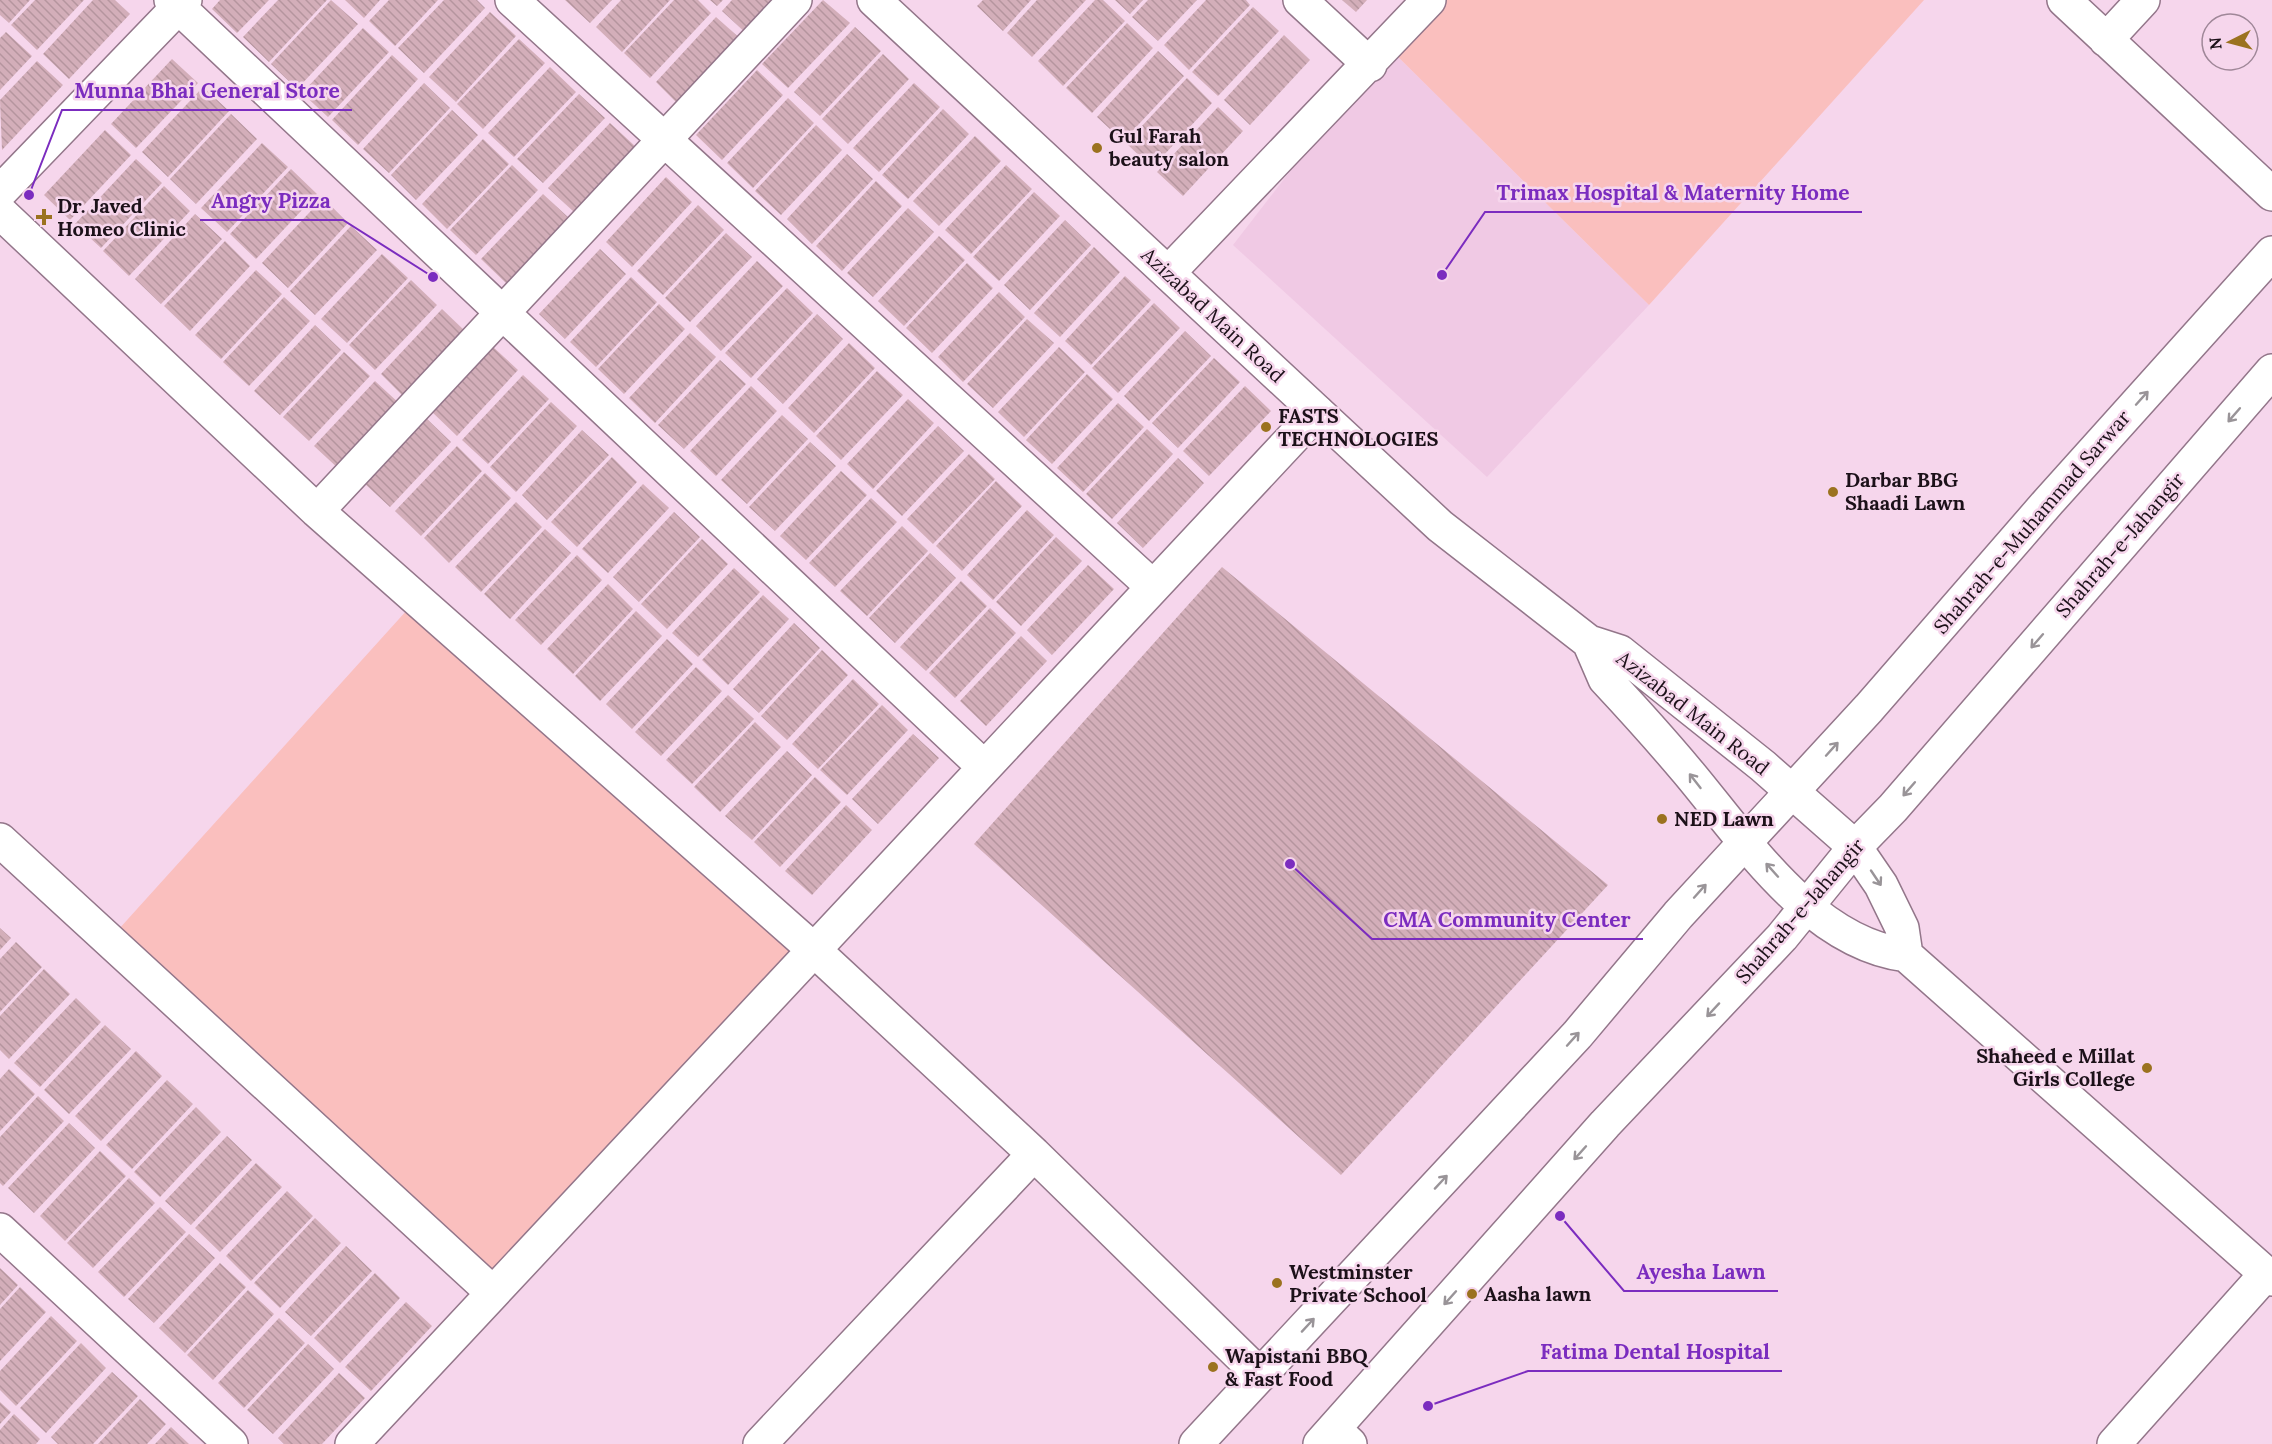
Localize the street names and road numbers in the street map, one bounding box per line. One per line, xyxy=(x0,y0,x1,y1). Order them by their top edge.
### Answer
street label: Azizabad Main Road xyxy=(1136,241,1290,387)
street label: Shahrah-e-Muhammad Sarwar xyxy=(1928,405,2136,638)
street label: Shahrah-e-Jahangir xyxy=(2050,467,2190,622)
street label: Azizabad Main Road xyxy=(1611,645,1775,780)
street label: Shahrah-e-Jahangir xyxy=(1730,833,1870,988)

